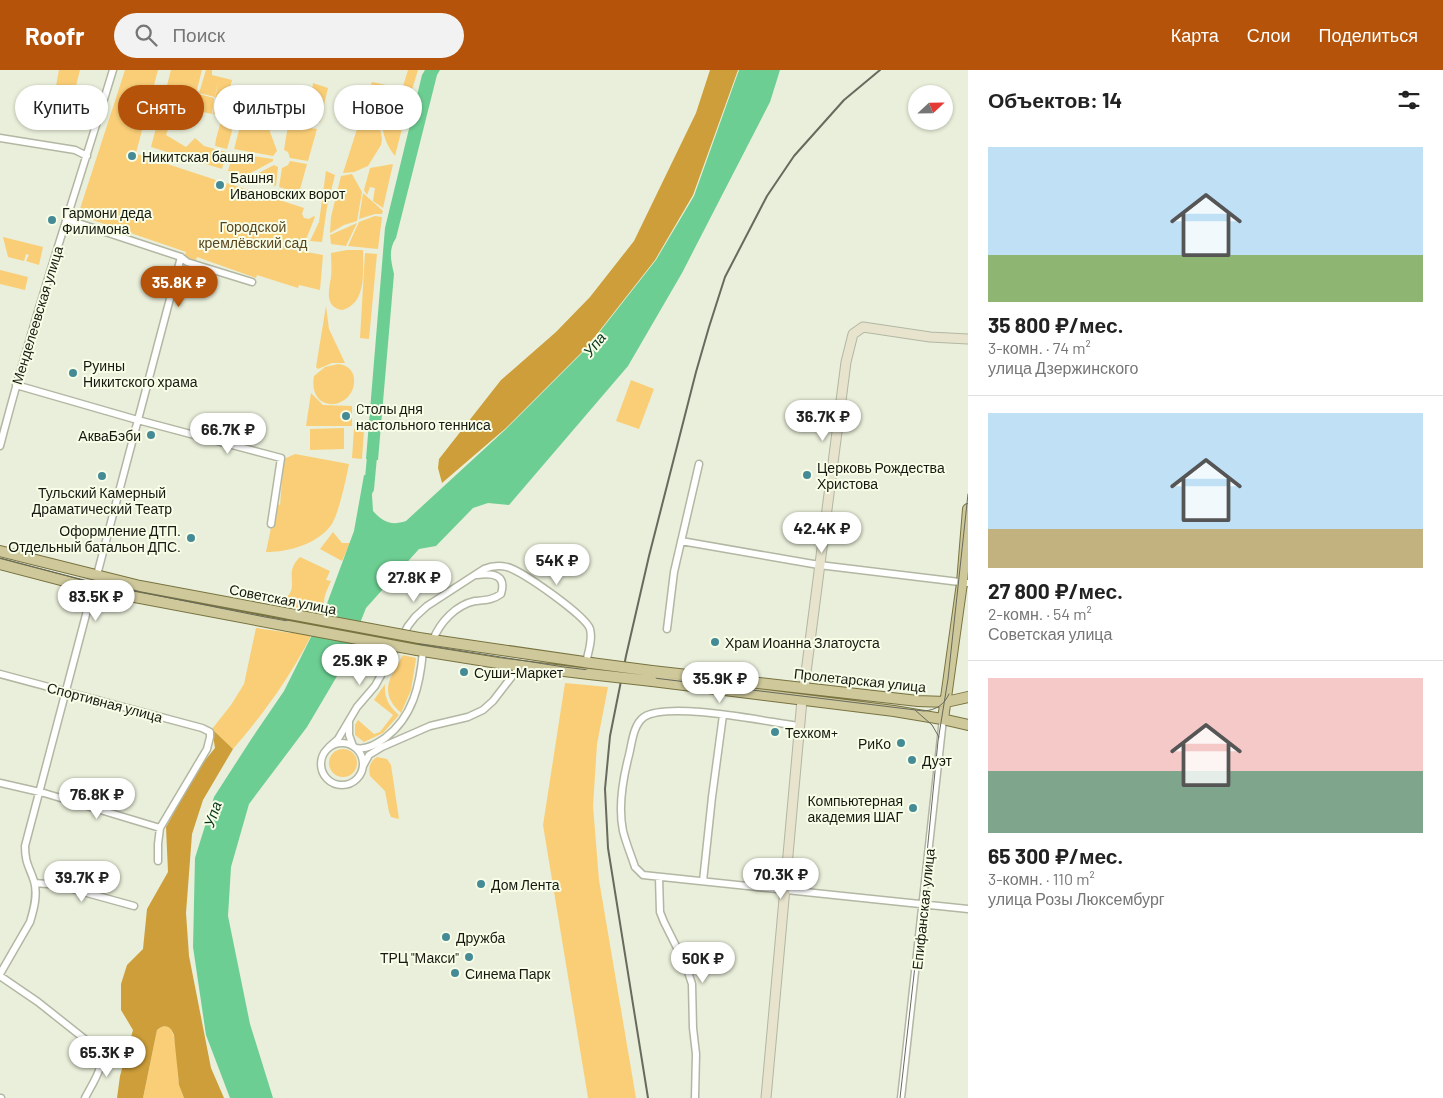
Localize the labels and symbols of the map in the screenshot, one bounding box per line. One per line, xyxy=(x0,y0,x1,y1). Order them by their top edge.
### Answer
north arrow xyxy=(908,85,952,130)
place label: Никитская башня xyxy=(142,148,254,165)
marker: Никитская башня xyxy=(126,150,138,162)
place label: Башня Ивановских ворот xyxy=(230,169,346,202)
marker: Башня Ивановских ворот xyxy=(214,179,226,191)
place label: Гармони деда Филимона xyxy=(62,204,152,237)
marker: Гармони деда Филимона xyxy=(46,214,58,226)
park label: Городской кремлёвский сад xyxy=(198,218,308,251)
street label: Менделеевская улица xyxy=(8,243,66,386)
pin: 35.8K ₽ xyxy=(133,266,225,308)
water label: Упа xyxy=(578,328,609,361)
place label: Руины Никитского храма xyxy=(83,357,198,390)
marker: Руины Никитского храма xyxy=(67,367,79,379)
place label: Cтолы дня настольного тенниса xyxy=(356,400,491,433)
pin: 36.7K ₽ xyxy=(777,400,869,442)
marker: Cтолы дня настольного тенниса xyxy=(340,410,352,422)
pin: 66.7K ₽ xyxy=(182,412,274,455)
place label: АкваБэби xyxy=(78,427,141,444)
marker: АкваБэби xyxy=(145,429,157,441)
place label: Церковь Рождества Христова xyxy=(817,459,945,492)
marker: Церковь Рождества Христова xyxy=(801,469,813,481)
marker: Тульский Камерный Драматический Театр xyxy=(96,470,108,482)
place label: Тульский Камерный Драматический Театр xyxy=(32,484,172,517)
pin: 42.4K ₽ xyxy=(776,512,868,554)
place label: Оформление ДТП. Отдельный батальон ДПС. xyxy=(8,522,181,555)
marker: Оформление ДТП. Отдельный батальон ДПС. xyxy=(185,532,197,544)
pin: 54K ₽ xyxy=(522,544,592,586)
pin: 27.8K ₽ xyxy=(368,560,460,603)
pin: 83.5K ₽ xyxy=(50,580,142,622)
street label: Советская улица xyxy=(228,580,338,618)
place label: Храм Иоанна Златоуста xyxy=(725,634,880,651)
marker: Храм Иоанна Златоуста xyxy=(709,636,721,648)
pin: 25.9K ₽ xyxy=(314,644,406,686)
pin: 35.9K ₽ xyxy=(674,662,766,704)
place label: Суши-Маркет xyxy=(474,664,564,681)
street label: Пролетарская улица xyxy=(793,665,927,695)
marker: Суши-Маркет xyxy=(458,666,470,678)
street label: Спортивная улица xyxy=(45,678,165,726)
place label: Техком+ xyxy=(785,724,838,741)
marker: Техком+ xyxy=(769,726,781,738)
place label: РиКо xyxy=(858,735,891,752)
marker: РиКо xyxy=(895,737,907,749)
place label: Дуэт xyxy=(922,752,952,769)
marker: Дуэт xyxy=(906,754,918,766)
pin: 76.8K ₽ xyxy=(51,778,143,820)
place label: Компьютерная академия ШАГ xyxy=(807,792,903,825)
water label: Упа xyxy=(199,799,225,830)
marker: Компьютерная академия ШАГ xyxy=(907,802,919,814)
street label: Епифанская улица xyxy=(908,847,938,970)
pin: 70.3K ₽ xyxy=(735,858,827,900)
pin: 39.7K ₽ xyxy=(36,860,128,903)
place label: Дом Лента xyxy=(491,876,560,893)
marker: Дом Лента xyxy=(475,878,487,890)
place label: Дружба xyxy=(456,929,505,946)
marker: Дружба xyxy=(440,931,452,943)
pin: 50K ₽ xyxy=(668,942,738,984)
place label: ТРЦ "Макси" xyxy=(380,949,459,966)
marker: ТРЦ "Макси" xyxy=(463,951,475,963)
place label: Синема Парк xyxy=(465,965,551,982)
marker: Синема Парк xyxy=(449,967,461,979)
pin: 65.3K ₽ xyxy=(61,1036,153,1078)

